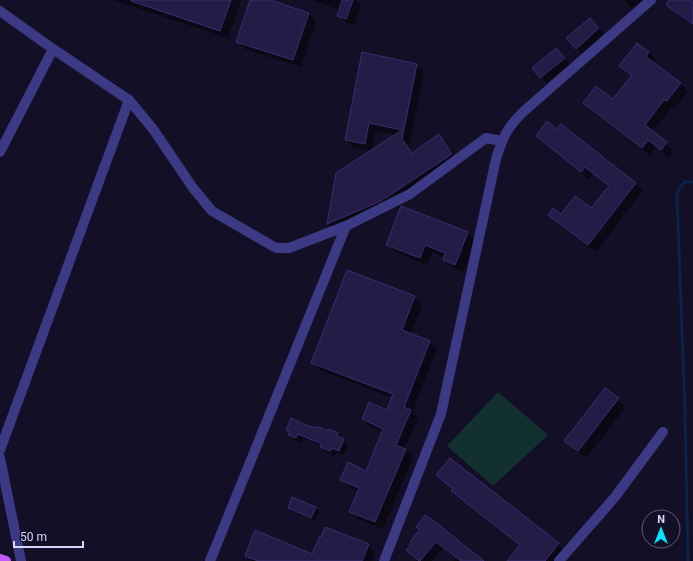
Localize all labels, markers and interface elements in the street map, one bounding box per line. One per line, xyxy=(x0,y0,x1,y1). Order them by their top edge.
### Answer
north arrow xyxy=(641,509,681,549)
text: N xyxy=(657,513,665,526)
scale bar xyxy=(14,523,83,549)
text: 50 m xyxy=(20,530,47,544)

